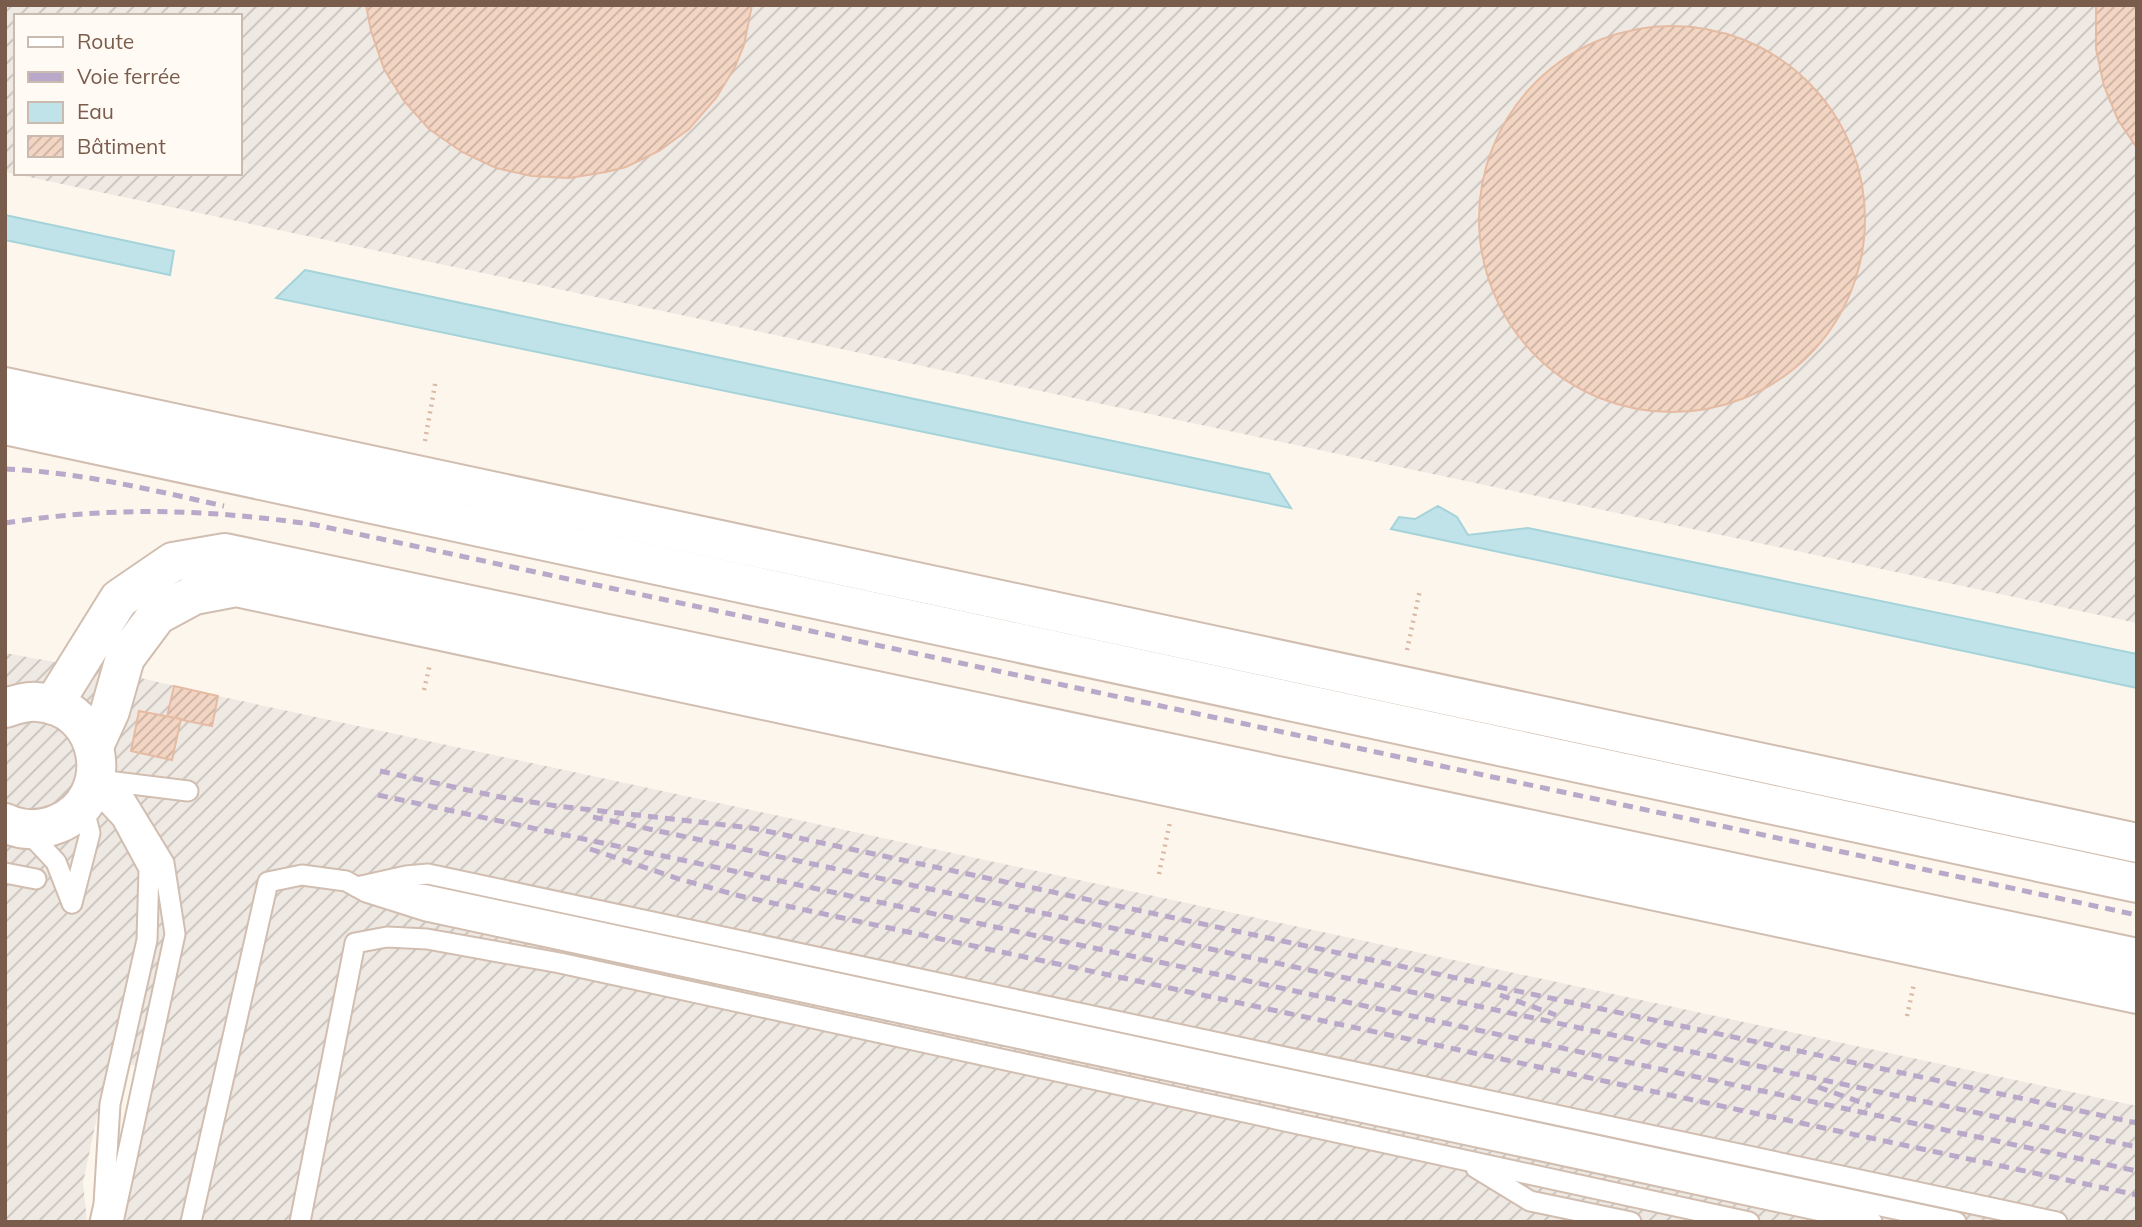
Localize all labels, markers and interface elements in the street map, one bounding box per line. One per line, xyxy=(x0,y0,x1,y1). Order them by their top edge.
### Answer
legend xyxy=(14,14,242,175)
text: Route xyxy=(77,28,134,54)
text: Voie ferrée xyxy=(77,63,181,89)
text: Eau xyxy=(77,98,114,124)
text: Bâtiment xyxy=(77,133,166,159)

